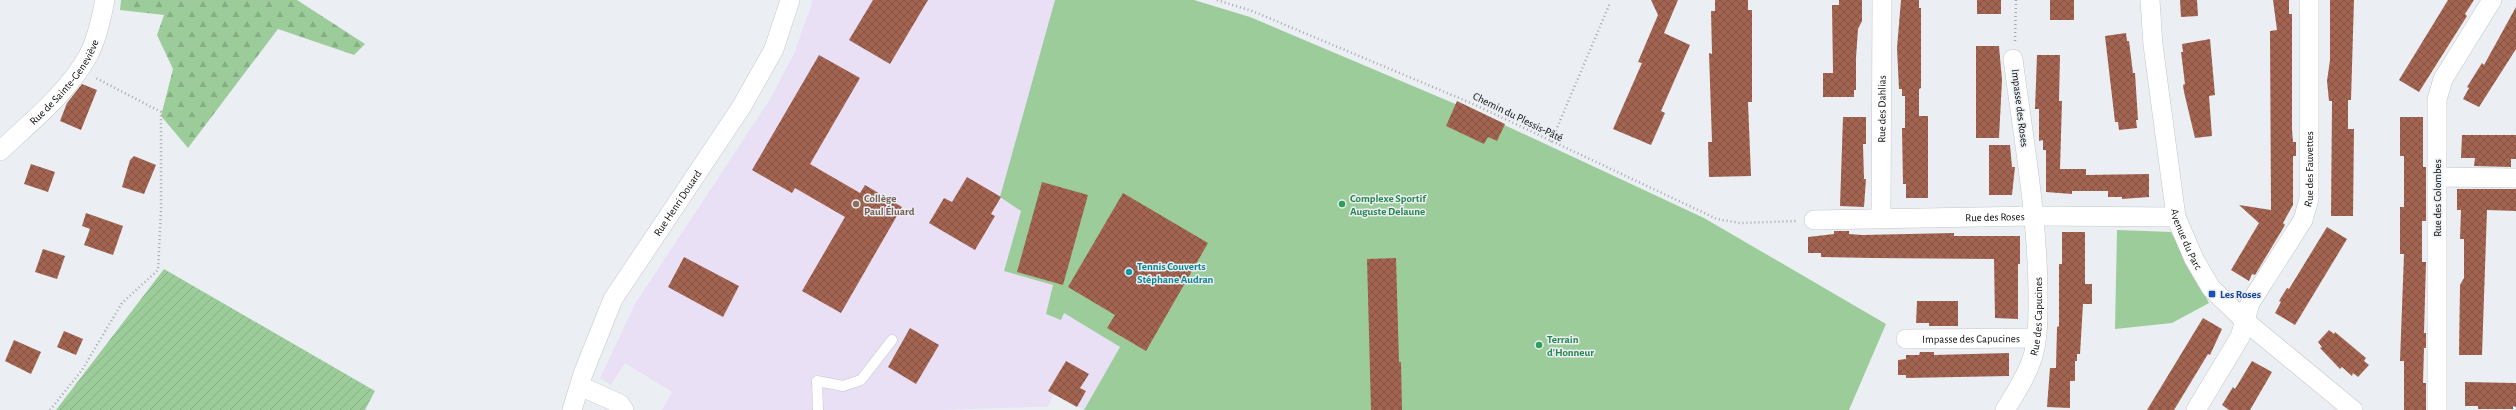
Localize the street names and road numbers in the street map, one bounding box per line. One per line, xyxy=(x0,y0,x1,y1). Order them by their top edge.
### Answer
street label: Rue de Sainte-Geneviève xyxy=(27,38,100,127)
street label: Impasse des Roses xyxy=(2010,68,2030,148)
street label: Rue des Dahlias xyxy=(1876,75,1887,143)
street label: Chemin du Plessis-Pâté xyxy=(1471,90,1565,144)
street label: Rue des Fauvettes xyxy=(2302,131,2315,208)
street label: Rue des Colombes xyxy=(2432,159,2443,237)
street label: Rue Henri Douard xyxy=(651,168,703,238)
street label: Avenue du Parc xyxy=(2169,208,2205,272)
street label: Rue des Roses xyxy=(1965,211,2025,223)
street label: Rue des Capucines xyxy=(2028,277,2044,357)
street label: Impasse des Capucines xyxy=(1922,333,2020,344)

